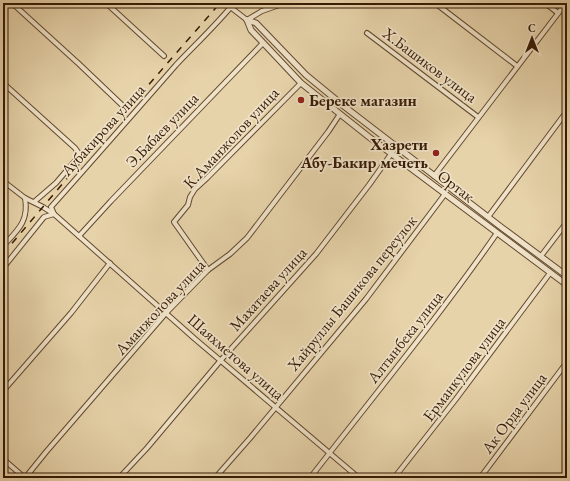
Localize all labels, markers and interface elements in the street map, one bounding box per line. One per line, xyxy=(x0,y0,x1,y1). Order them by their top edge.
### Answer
north arrow xyxy=(512,18,552,58)
text: С xyxy=(528,21,536,35)
street label: Х.Башиков улица xyxy=(378,22,482,108)
street label: Аубакирова улица xyxy=(56,79,150,181)
street label: К.Аманжолов улица xyxy=(179,82,284,193)
street label: Э.Бабаев улица xyxy=(121,88,203,172)
place label: Береке магазин xyxy=(309,90,417,111)
marker: Береке магазин xyxy=(296,95,306,105)
place label: Хазрети Абу-Бакир мечеть xyxy=(300,134,429,173)
marker: Хазрети Абу-Бакир мечеть xyxy=(431,148,441,158)
street label: Ортак xyxy=(433,165,479,207)
street label: Хайруллы Башикова переулок xyxy=(282,210,422,376)
street label: Махатаева улица xyxy=(225,242,312,336)
street label: Аманжолова улица xyxy=(110,254,210,360)
street label: Алтынбека улица xyxy=(362,286,448,388)
street label: Шаяхметова улица xyxy=(183,309,289,405)
street label: Ерманкулова улица xyxy=(418,312,511,425)
street label: Ак Орда улица xyxy=(476,368,552,459)

